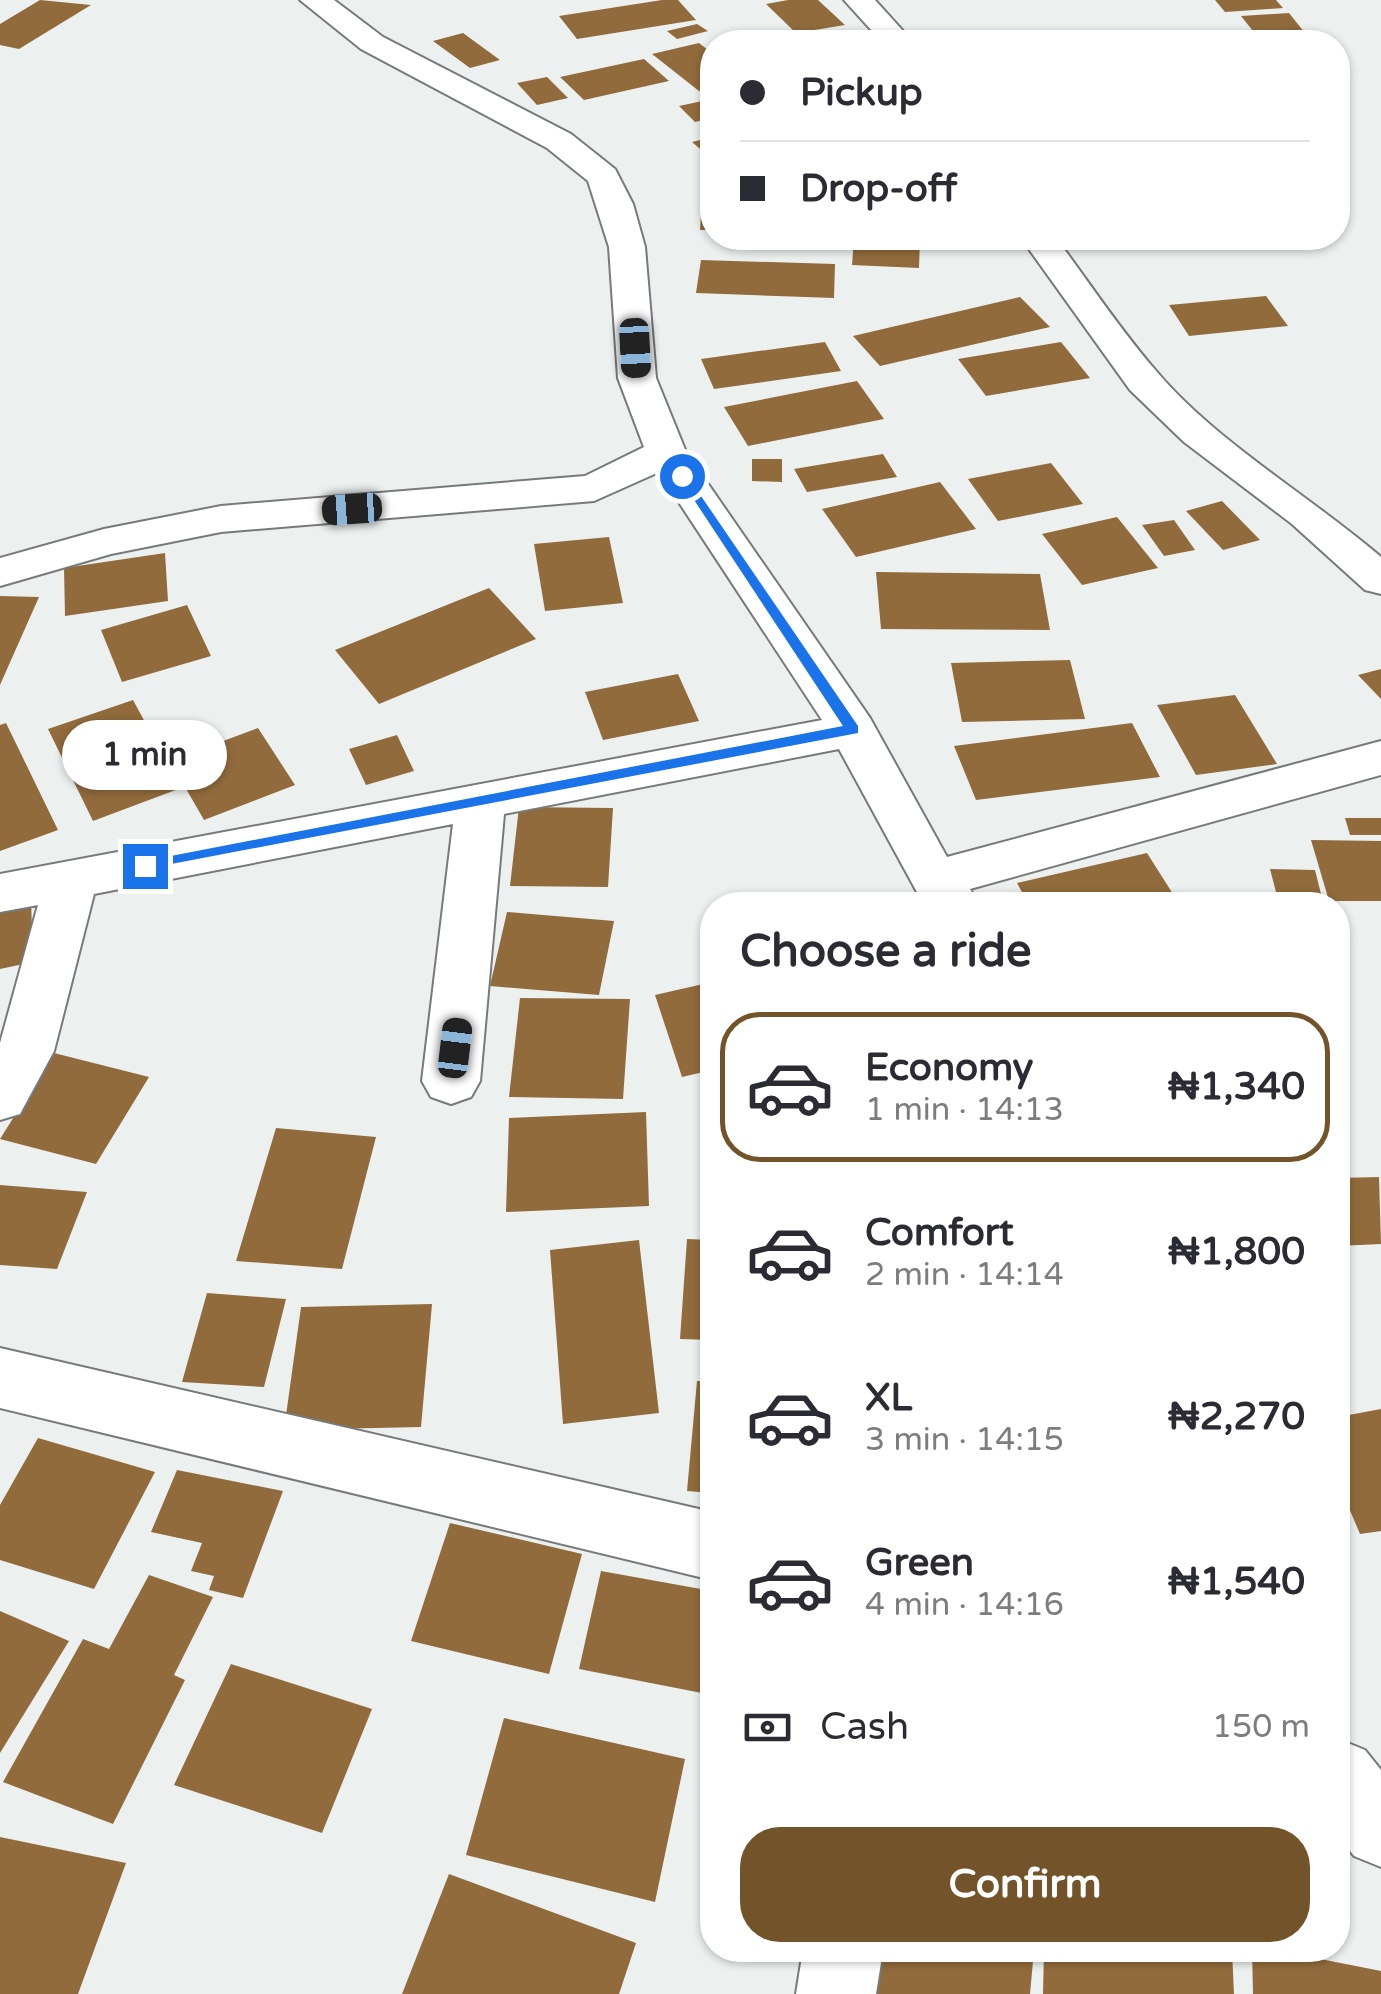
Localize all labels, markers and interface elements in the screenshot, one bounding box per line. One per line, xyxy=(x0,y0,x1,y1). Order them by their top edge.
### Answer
text: Pickup xyxy=(800,70,923,116)
text: Drop-off xyxy=(800,166,957,212)
car xyxy=(618,317,652,379)
route start xyxy=(660,454,705,499)
car xyxy=(321,492,383,526)
callout: 1 min xyxy=(62,721,228,791)
text: 1 min xyxy=(102,736,187,774)
route end xyxy=(123,844,168,889)
text: Choose a ride xyxy=(740,925,1031,979)
car xyxy=(436,1016,474,1080)
icon: car xyxy=(745,1042,835,1132)
text: Economy xyxy=(865,1045,1033,1091)
text: ₦1,340 xyxy=(1168,1064,1305,1110)
text: 1 min · 14:13 xyxy=(865,1091,1064,1129)
icon: car xyxy=(745,1207,835,1297)
text: Comfort xyxy=(865,1210,1014,1256)
text: ₦1,800 xyxy=(1168,1229,1305,1275)
text: 2 min · 14:14 xyxy=(865,1256,1064,1294)
icon: car xyxy=(745,1372,835,1462)
text: XL xyxy=(865,1375,912,1421)
text: ₦2,270 xyxy=(1168,1394,1305,1440)
text: 3 min · 14:15 xyxy=(865,1421,1064,1459)
icon: car xyxy=(745,1537,835,1627)
text: Green xyxy=(865,1540,974,1586)
text: ₦1,540 xyxy=(1168,1559,1305,1605)
text: 4 min · 14:16 xyxy=(865,1586,1064,1624)
icon: cash xyxy=(740,1700,795,1755)
text: Cash xyxy=(820,1704,909,1750)
text: 150 m xyxy=(1212,1708,1310,1746)
button: Confirm xyxy=(740,1827,1310,1942)

